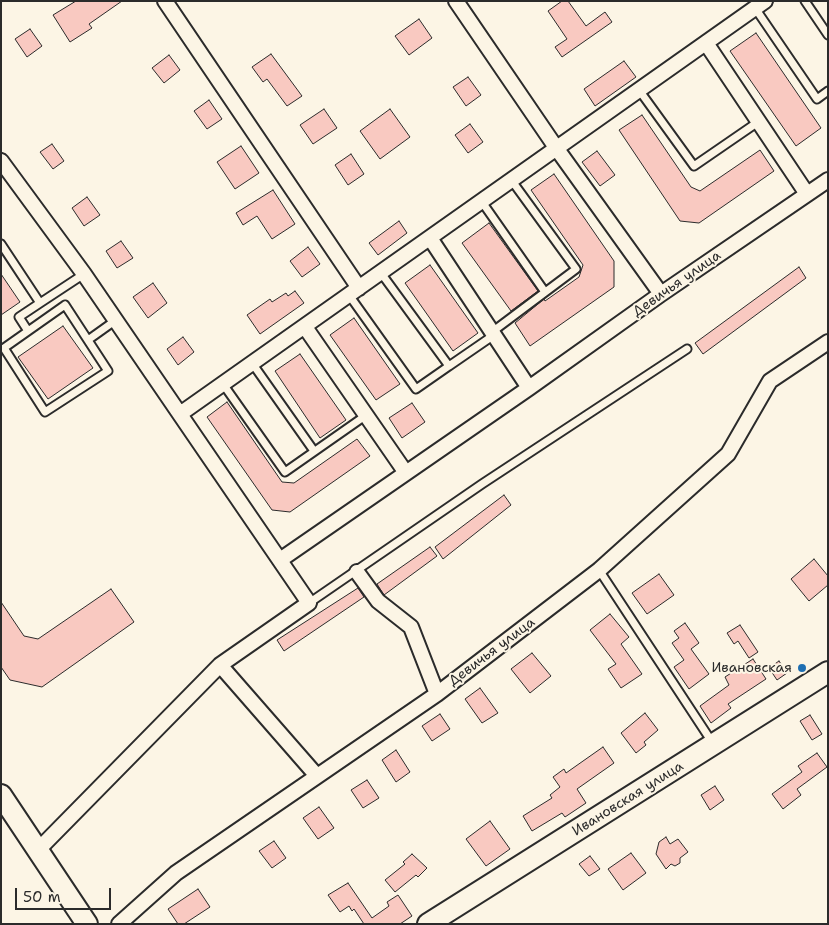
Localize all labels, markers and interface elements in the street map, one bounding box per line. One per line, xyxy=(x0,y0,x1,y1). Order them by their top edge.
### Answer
street label: Девичья улица xyxy=(630,247,724,321)
street label: Девичья улица xyxy=(446,614,538,690)
place label: Ивановская xyxy=(711,660,792,676)
marker: Ивановская xyxy=(796,662,808,674)
street label: Ивановская улица xyxy=(569,758,687,840)
scale bar xyxy=(18,878,114,910)
text: 50 m xyxy=(23,887,61,907)

